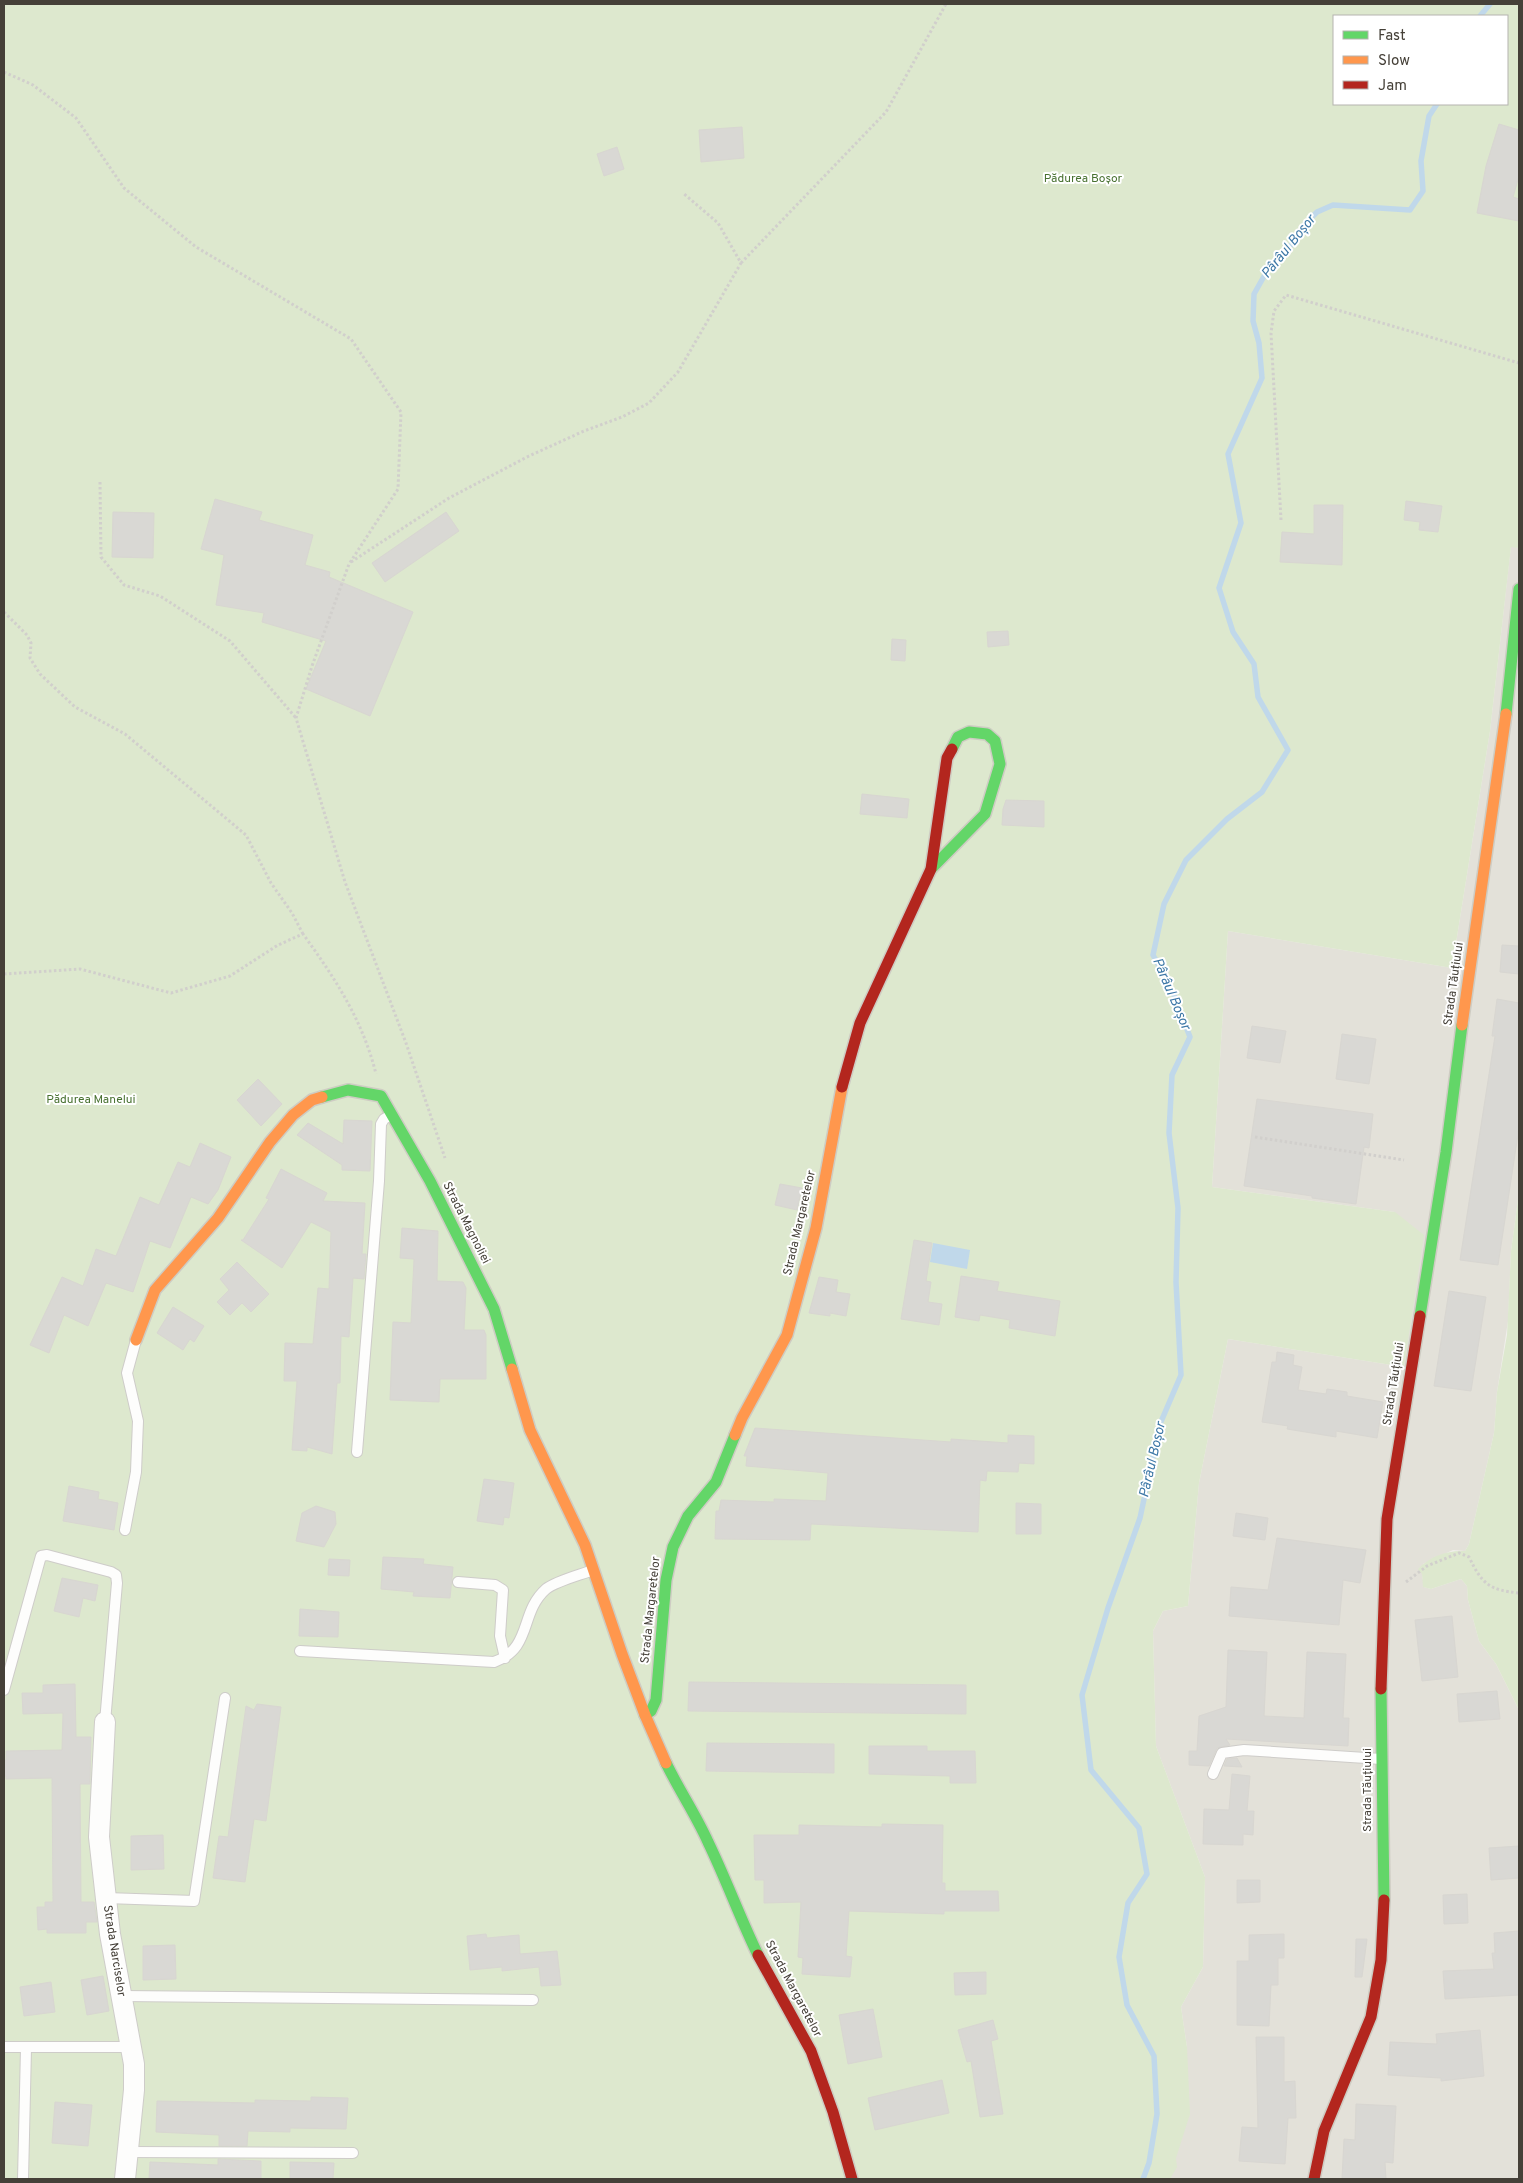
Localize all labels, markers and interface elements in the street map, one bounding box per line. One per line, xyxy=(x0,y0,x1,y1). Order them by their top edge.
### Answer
legend xyxy=(1333,15,1508,105)
text: Fast xyxy=(1378,27,1406,46)
text: Slow xyxy=(1378,52,1410,71)
text: Jam xyxy=(1378,77,1407,96)
park label: Pădurea Boșor xyxy=(1044,171,1123,187)
water label: Pârâul Boșor xyxy=(1258,210,1321,282)
street label: Strada Tăuțiului xyxy=(1440,941,1468,1027)
water label: Pârâul Boșor xyxy=(1148,955,1194,1034)
park label: Pădurea Manelui xyxy=(46,1092,136,1108)
street label: Strada Margaretelor xyxy=(780,1169,820,1277)
street label: Strada Magnoliei xyxy=(438,1179,494,1267)
street label: Strada Tăuțiului xyxy=(1380,1341,1408,1427)
water label: Pârâul Boșor xyxy=(1136,1419,1170,1499)
street label: Strada Margaretelor xyxy=(637,1555,665,1664)
street label: Strada Tăuțiului xyxy=(1360,1748,1376,1832)
street label: Strada Narciselor xyxy=(99,1904,129,1998)
street label: Strada Margaretelor xyxy=(761,1938,825,2040)

